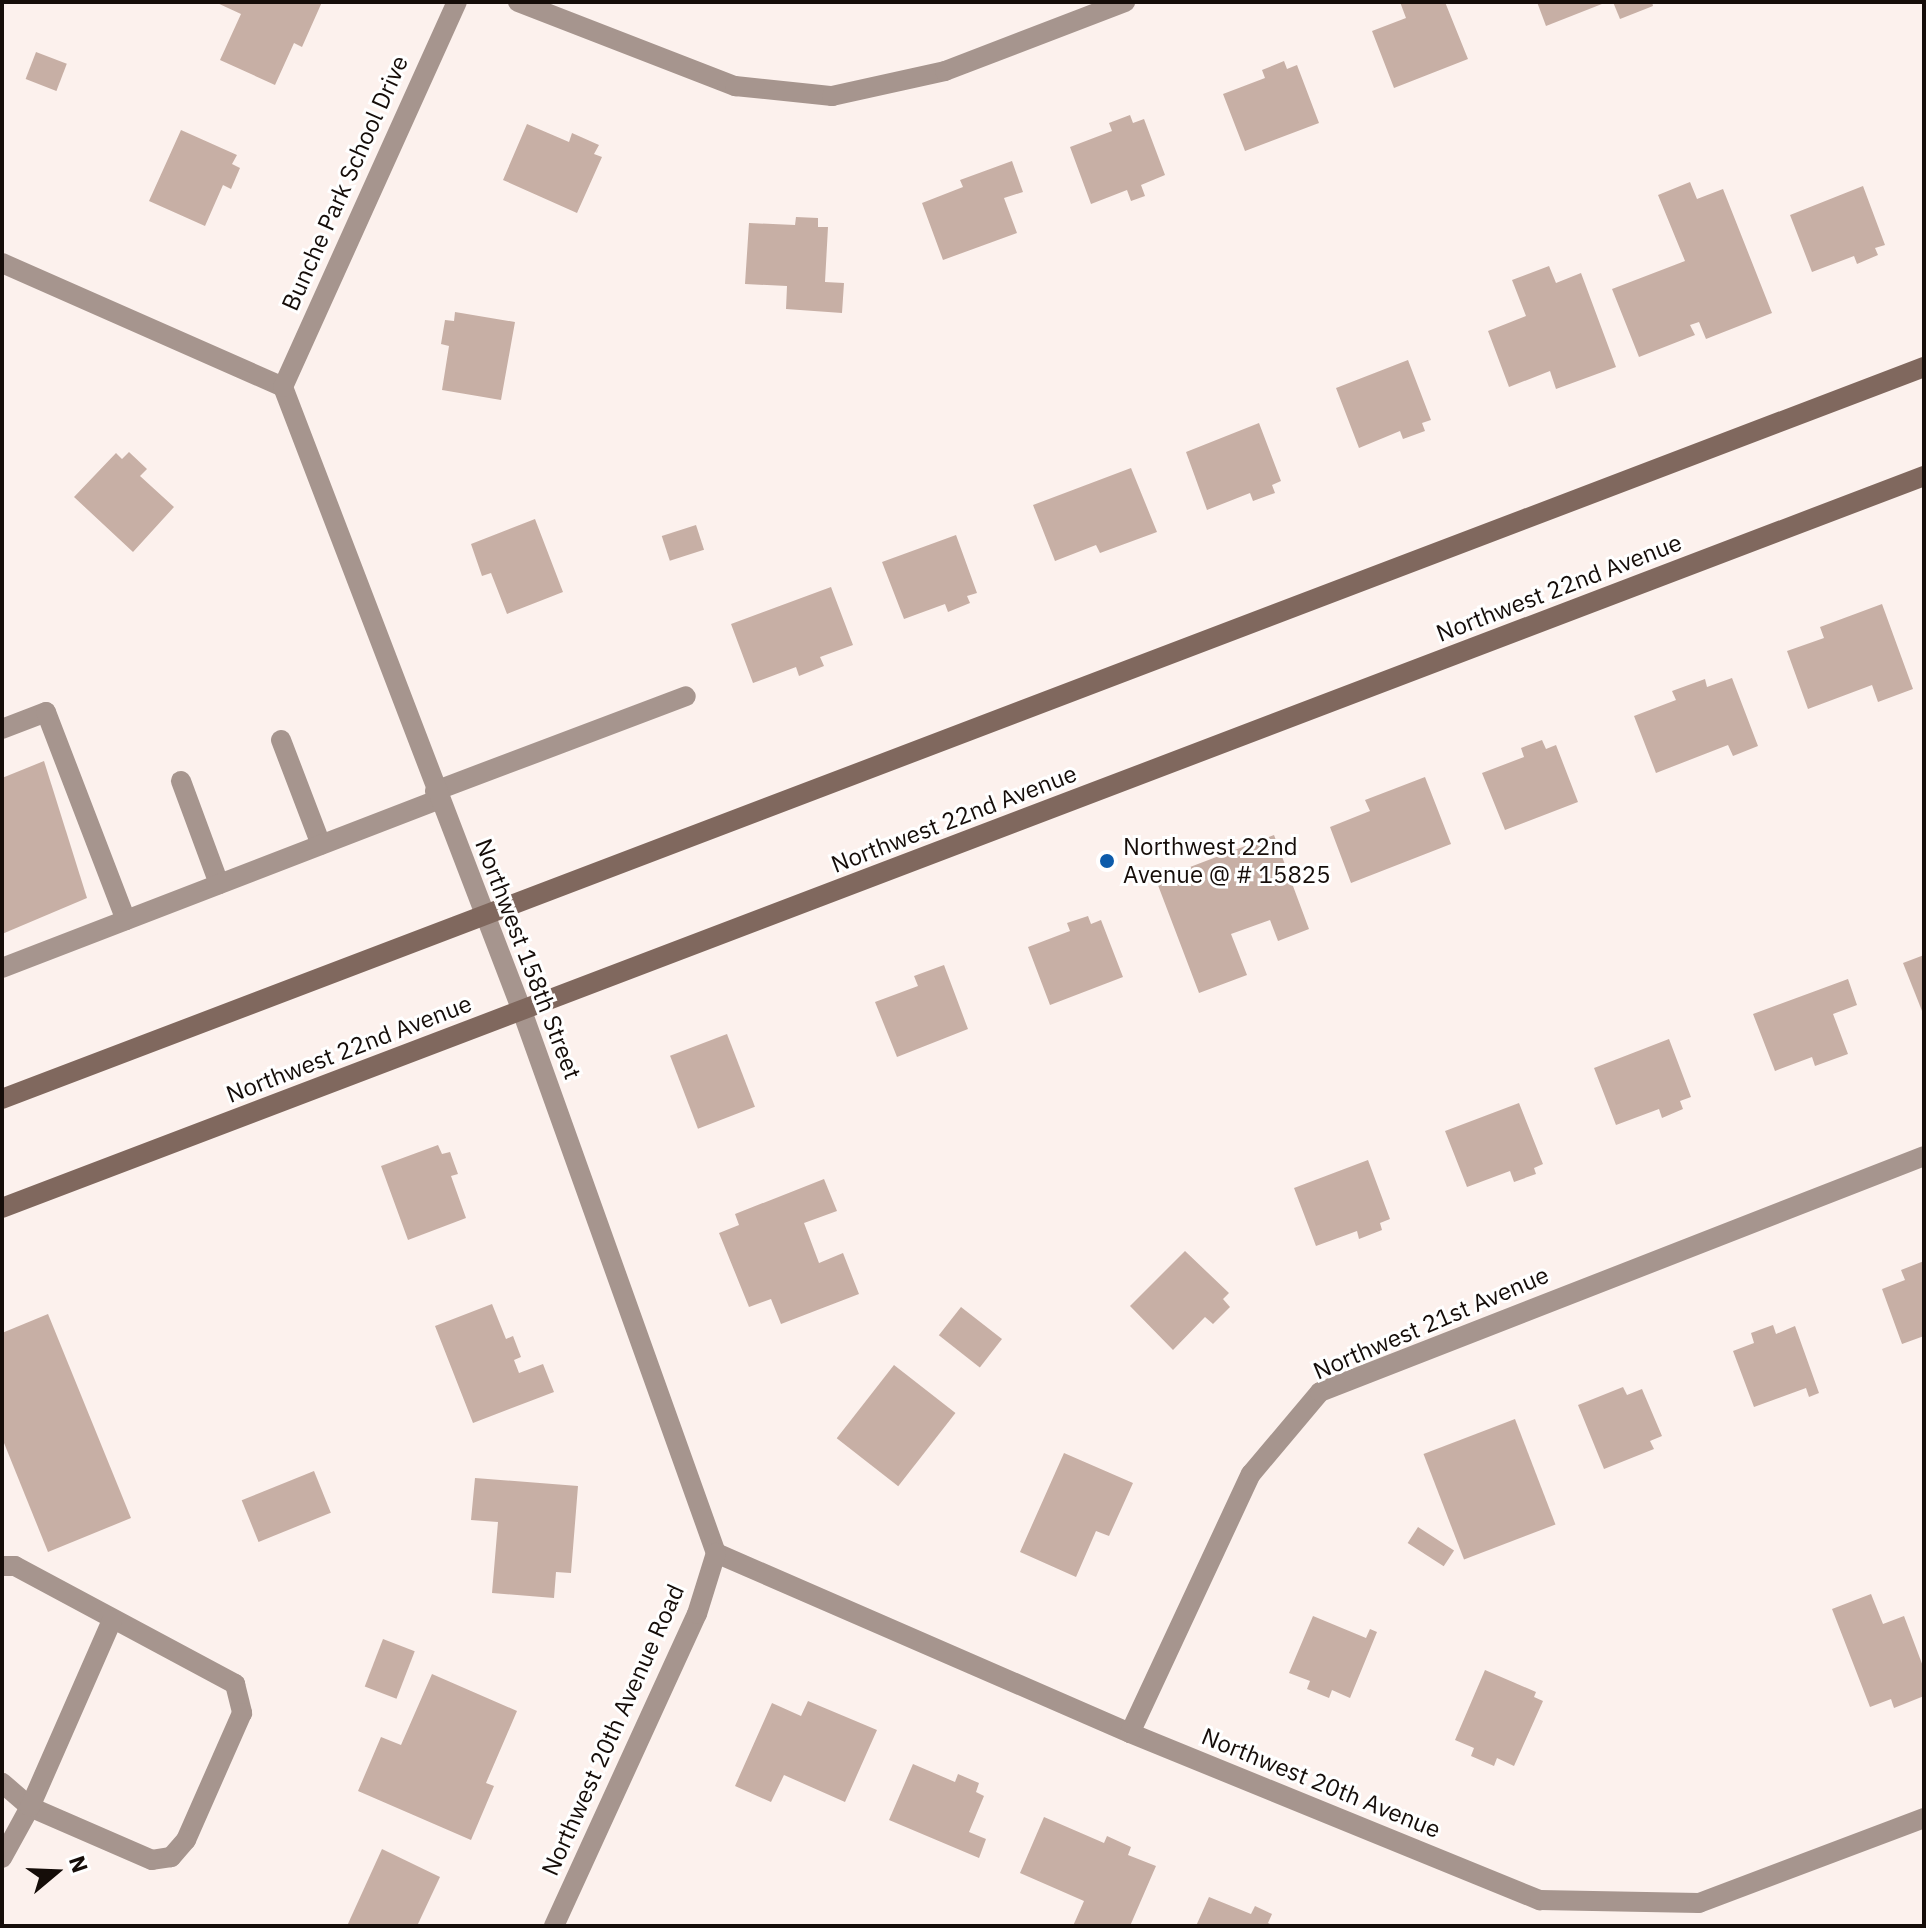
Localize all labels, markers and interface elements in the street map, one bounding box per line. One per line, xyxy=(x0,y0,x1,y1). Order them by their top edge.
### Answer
street label: Bunche Park School Drive xyxy=(276,51,414,315)
street label: Northwest 22nd Avenue xyxy=(1432,528,1686,648)
street label: Northwest 22nd Avenue xyxy=(827,759,1081,879)
place label: Northwest 22nd Avenue @ # 15825 xyxy=(1123,833,1331,889)
street label: Northwest 158th Street xyxy=(469,835,587,1083)
marker: Northwest 22nd Avenue @ # 15825 xyxy=(1098,852,1116,870)
street label: Northwest 22nd Avenue xyxy=(222,989,476,1109)
street label: Northwest 21st Avenue xyxy=(1309,1260,1553,1386)
street label: Northwest 20th Avenue Road xyxy=(536,1580,690,1880)
street label: Northwest 20th Avenue xyxy=(1197,1722,1445,1844)
north arrow xyxy=(16,1832,96,1912)
text: N xyxy=(63,1852,95,1876)

